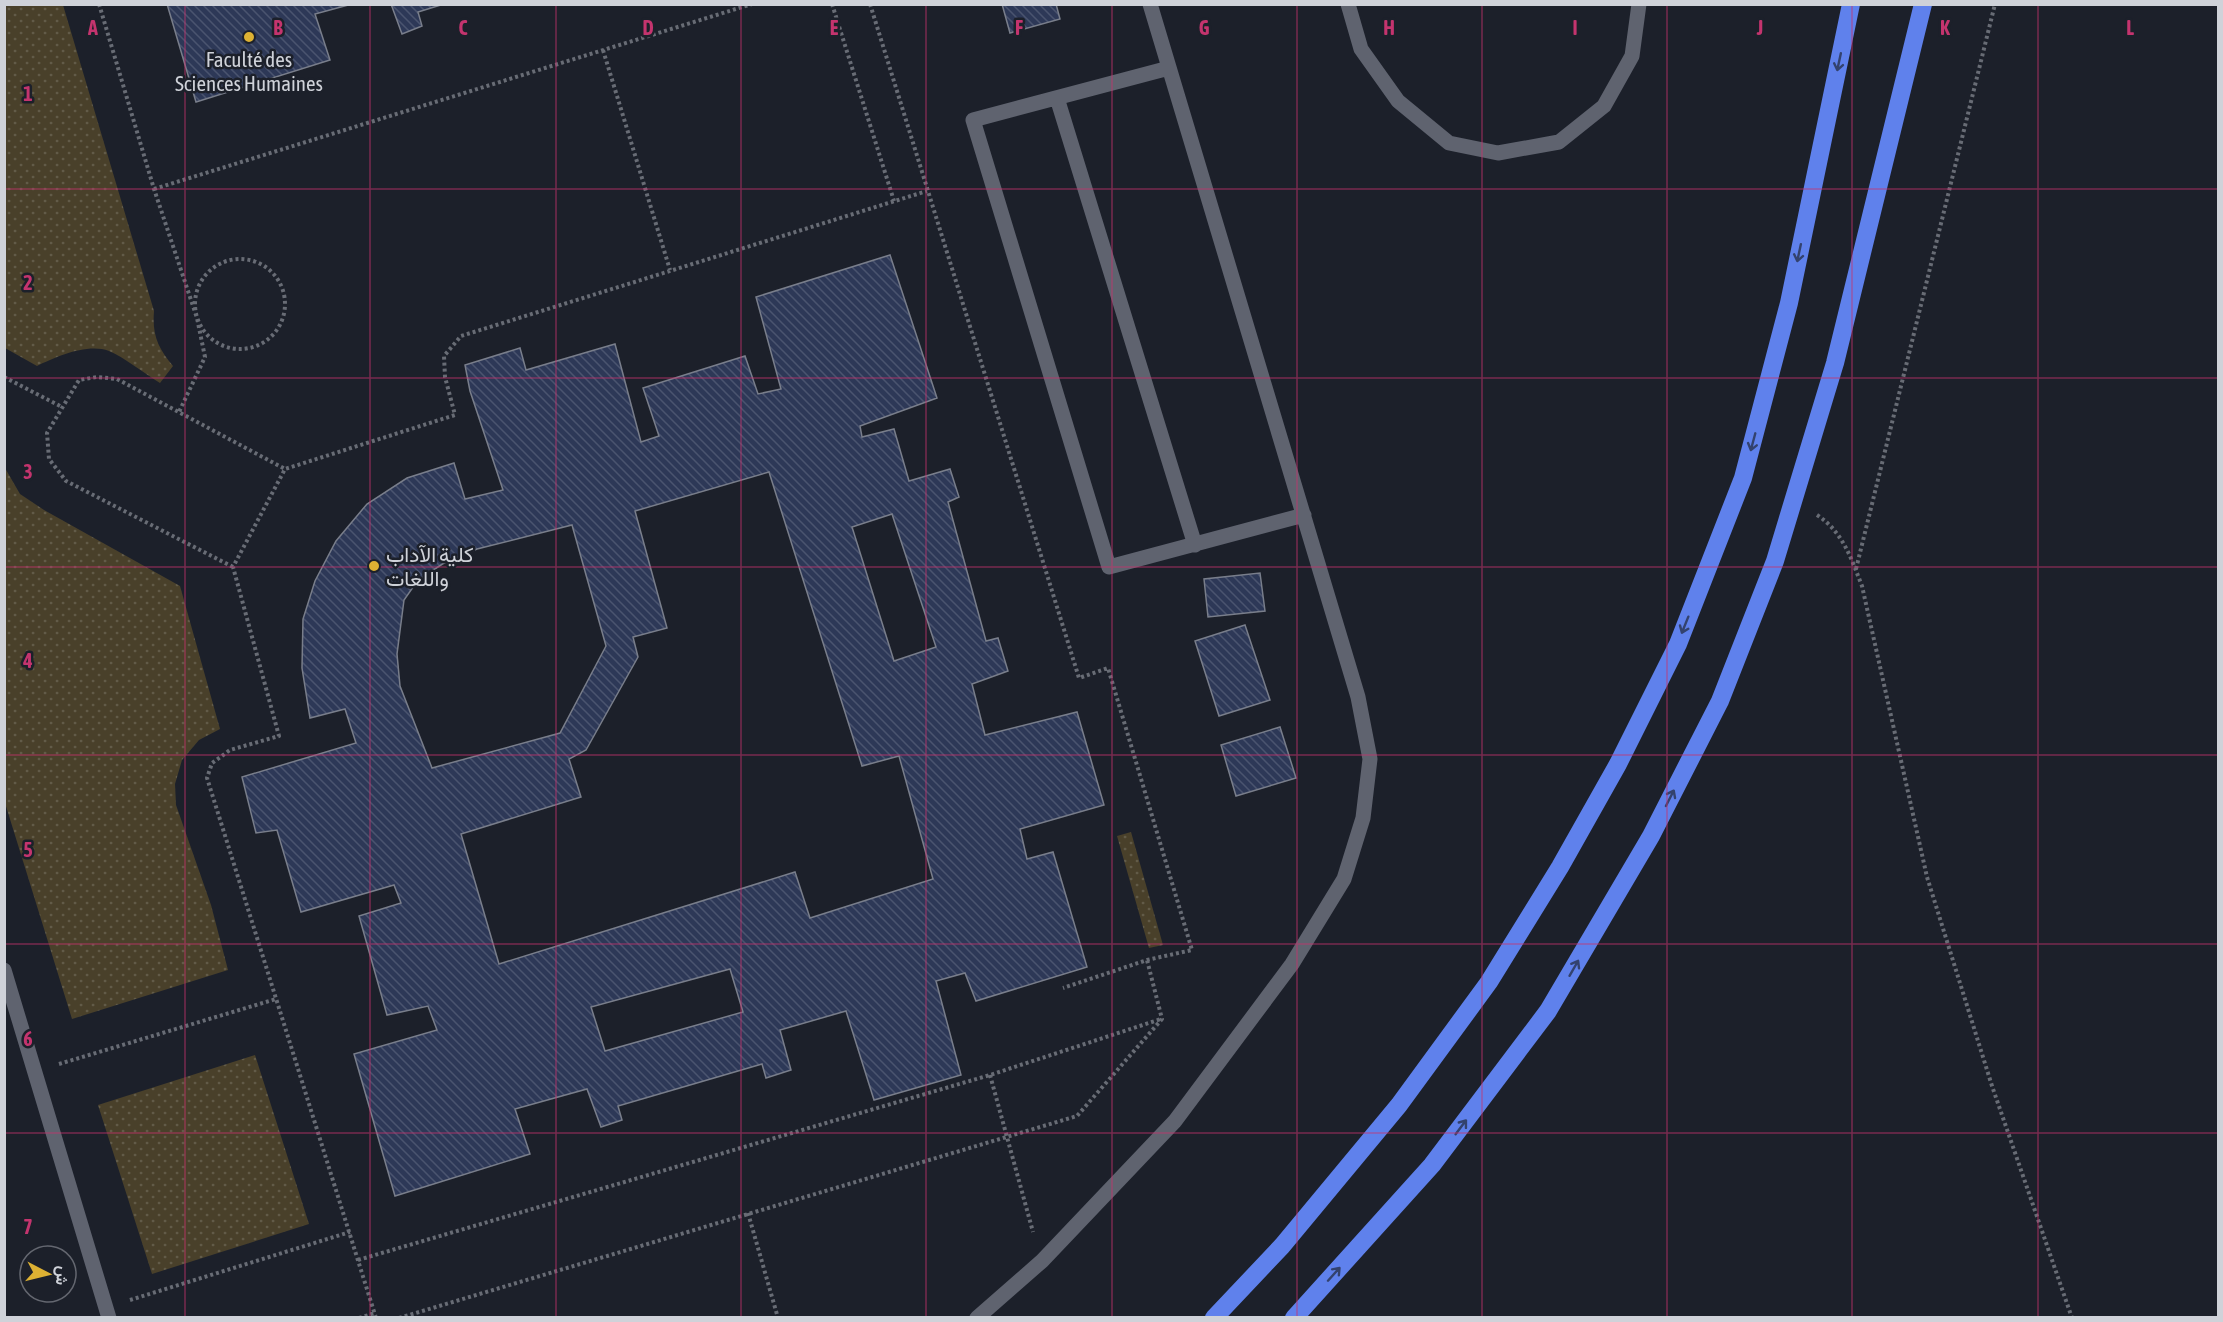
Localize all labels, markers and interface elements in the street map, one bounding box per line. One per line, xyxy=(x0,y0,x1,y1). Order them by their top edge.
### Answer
text: A xyxy=(87,16,98,39)
text: B xyxy=(273,16,283,39)
text: C xyxy=(459,16,468,39)
text: D xyxy=(642,16,654,39)
text: E xyxy=(830,16,839,39)
text: F xyxy=(1015,16,1023,39)
text: G xyxy=(1199,16,1210,39)
text: H xyxy=(1383,16,1395,39)
text: I xyxy=(1572,16,1578,39)
text: J xyxy=(1756,16,1763,39)
text: K xyxy=(1940,16,1950,39)
text: L xyxy=(2126,16,2134,39)
marker: Faculté des Sciences Humaines xyxy=(242,30,256,44)
place label: Faculté des Sciences Humaines xyxy=(175,47,323,95)
one-way arrow xyxy=(1833,52,1845,71)
text: 1 xyxy=(23,82,33,105)
one-way arrow xyxy=(1793,243,1805,262)
text: 2 xyxy=(23,271,33,294)
one-way arrow xyxy=(1746,432,1758,451)
text: 3 xyxy=(23,460,33,483)
place label: كلية الآداب واللغات xyxy=(386,542,473,592)
marker: كلية الآداب واللغات xyxy=(367,559,381,573)
one-way arrow xyxy=(1679,615,1690,633)
text: 4 xyxy=(22,649,33,672)
one-way arrow xyxy=(1665,790,1676,808)
text: 5 xyxy=(23,838,33,861)
one-way arrow xyxy=(1568,960,1580,977)
text: 6 xyxy=(23,1027,33,1050)
one-way arrow xyxy=(1454,1119,1467,1135)
text: 7 xyxy=(23,1215,33,1238)
north arrow xyxy=(18,1244,78,1304)
text: ش xyxy=(52,1265,73,1286)
one-way arrow xyxy=(1327,1267,1341,1282)

